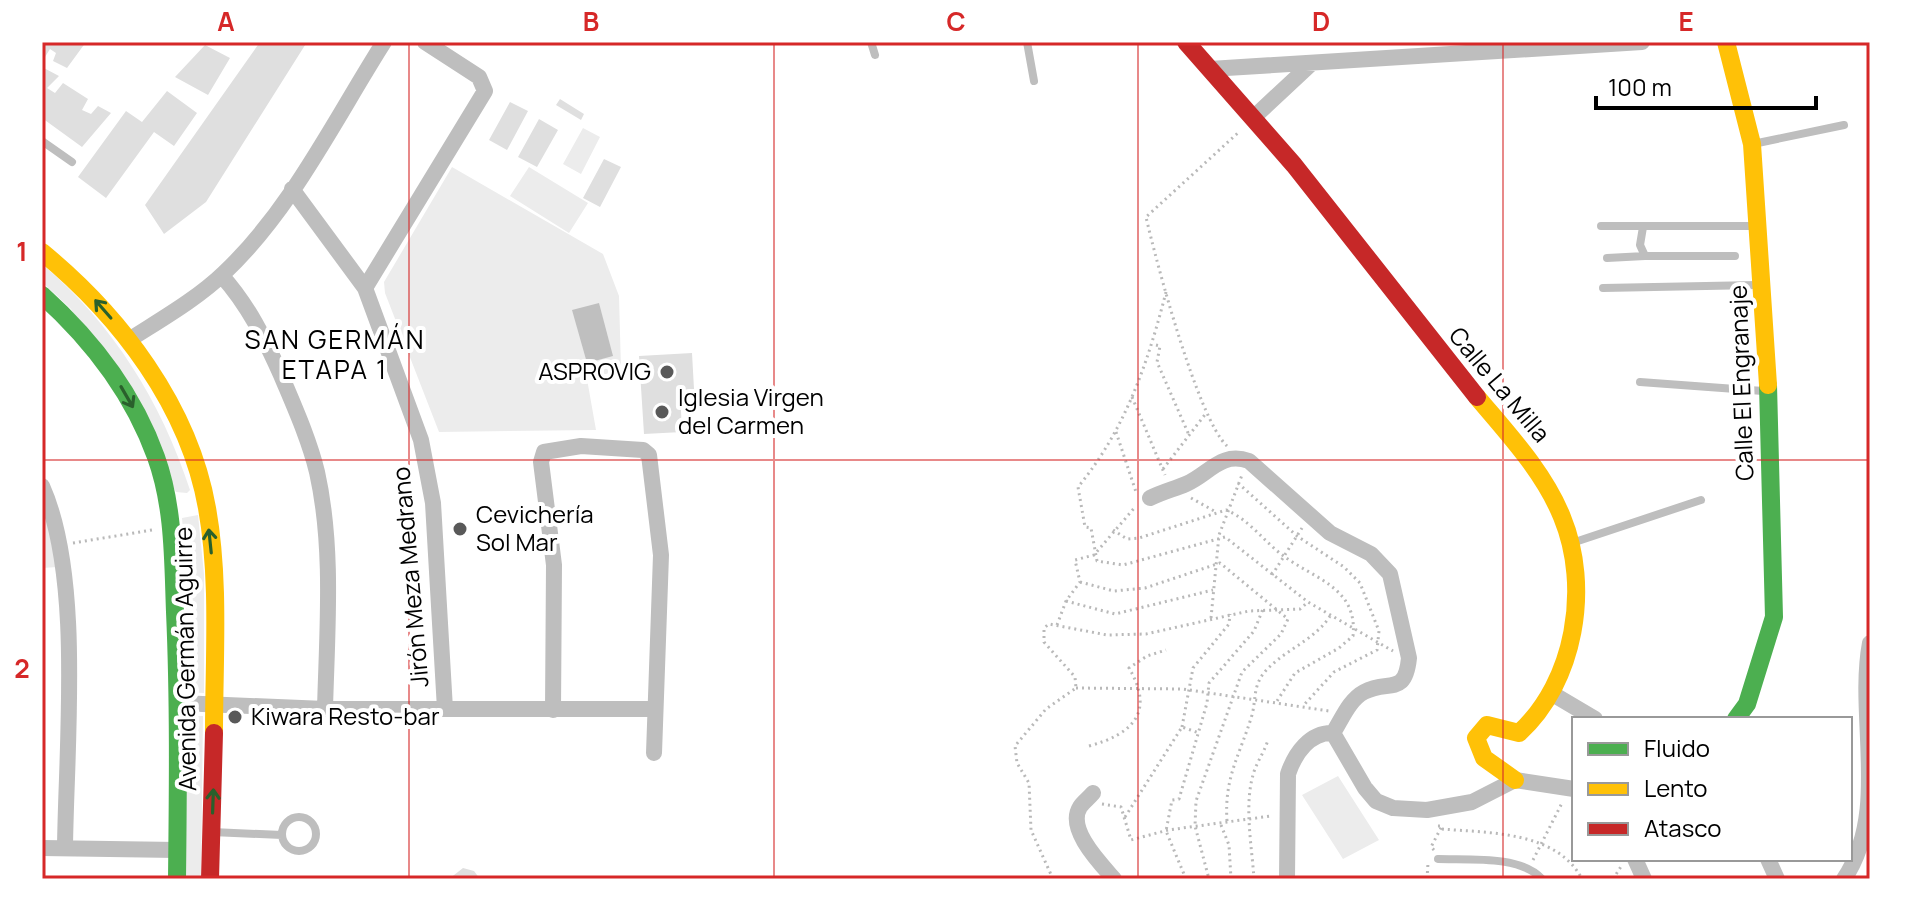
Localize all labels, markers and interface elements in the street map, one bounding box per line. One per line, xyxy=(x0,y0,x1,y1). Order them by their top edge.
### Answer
text: A xyxy=(217,3,235,39)
text: B xyxy=(583,3,599,39)
text: C xyxy=(946,3,966,39)
text: D xyxy=(1312,3,1330,39)
text: E xyxy=(1678,3,1694,39)
scale bar xyxy=(1596,60,1816,110)
text: 100 m xyxy=(1608,70,1672,103)
text: 1 xyxy=(16,233,28,269)
street label: Calle El Engranaje xyxy=(1721,285,1760,482)
one-way arrow xyxy=(94,299,112,320)
street label: Calle La Milla xyxy=(1442,319,1558,449)
district label: SAN GERMÁN ETAPA 1 xyxy=(244,321,426,387)
place label: ASPROVIG xyxy=(538,354,651,387)
marker: ASPROVIG xyxy=(658,363,676,381)
place label: Iglesia Virgen del Carmen xyxy=(678,380,824,441)
one-way arrow xyxy=(119,385,135,408)
marker: Iglesia Virgen del Carmen xyxy=(653,403,671,421)
street label: Jirón Meza Medrano xyxy=(383,466,436,689)
place label: Cevichería Sol Mar xyxy=(476,497,594,558)
marker: Cevichería Sol Mar xyxy=(451,520,469,538)
street label: Avenida Germán Aguirre xyxy=(166,526,203,792)
one-way arrow xyxy=(202,528,217,555)
text: 2 xyxy=(14,650,30,686)
place label: Kiwara Resto-bar xyxy=(251,699,440,732)
marker: Kiwara Resto-bar xyxy=(226,708,244,726)
legend xyxy=(1572,717,1852,861)
text: Fluido xyxy=(1644,731,1710,764)
text: Lento xyxy=(1644,771,1708,804)
one-way arrow xyxy=(205,788,220,815)
text: Atasco xyxy=(1644,811,1721,844)

